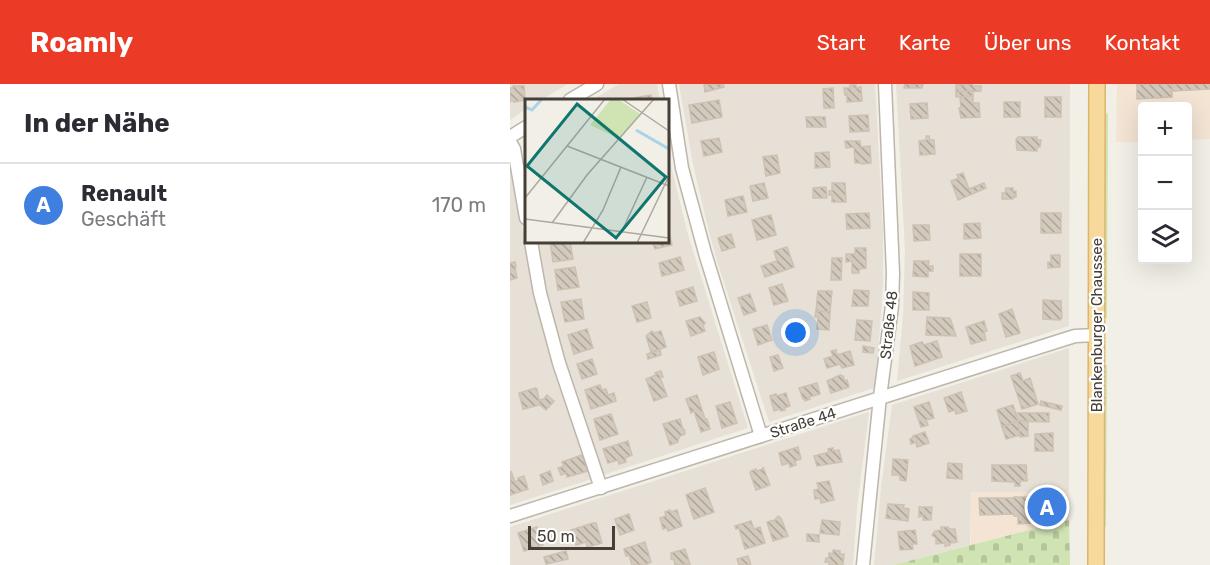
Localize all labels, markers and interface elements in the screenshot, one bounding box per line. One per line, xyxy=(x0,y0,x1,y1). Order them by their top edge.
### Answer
text: Roamly xyxy=(30,26,133,59)
text: Start xyxy=(817,30,866,55)
text: Karte xyxy=(899,30,951,55)
text: Über uns xyxy=(984,30,1072,55)
text: Kontakt xyxy=(1105,30,1180,55)
inset map xyxy=(525,99,669,243)
map controls xyxy=(1138,102,1192,264)
button: + xyxy=(1138,102,1192,156)
text: In der Nähe xyxy=(24,108,170,139)
button: − xyxy=(1138,156,1192,210)
text: Renault xyxy=(81,180,167,207)
text: A xyxy=(36,193,51,217)
text: 170 m xyxy=(432,193,486,217)
text: Geschäft xyxy=(81,207,166,231)
button: layers xyxy=(1138,210,1192,264)
street label: Blankenburger Chaussee xyxy=(1088,238,1106,412)
street label: Straße 48 xyxy=(876,290,902,360)
your location xyxy=(781,318,810,347)
street label: Straße 44 xyxy=(768,404,838,442)
pin: A xyxy=(1028,484,1066,530)
scale bar xyxy=(528,523,615,550)
text: 50 m xyxy=(537,527,575,546)

